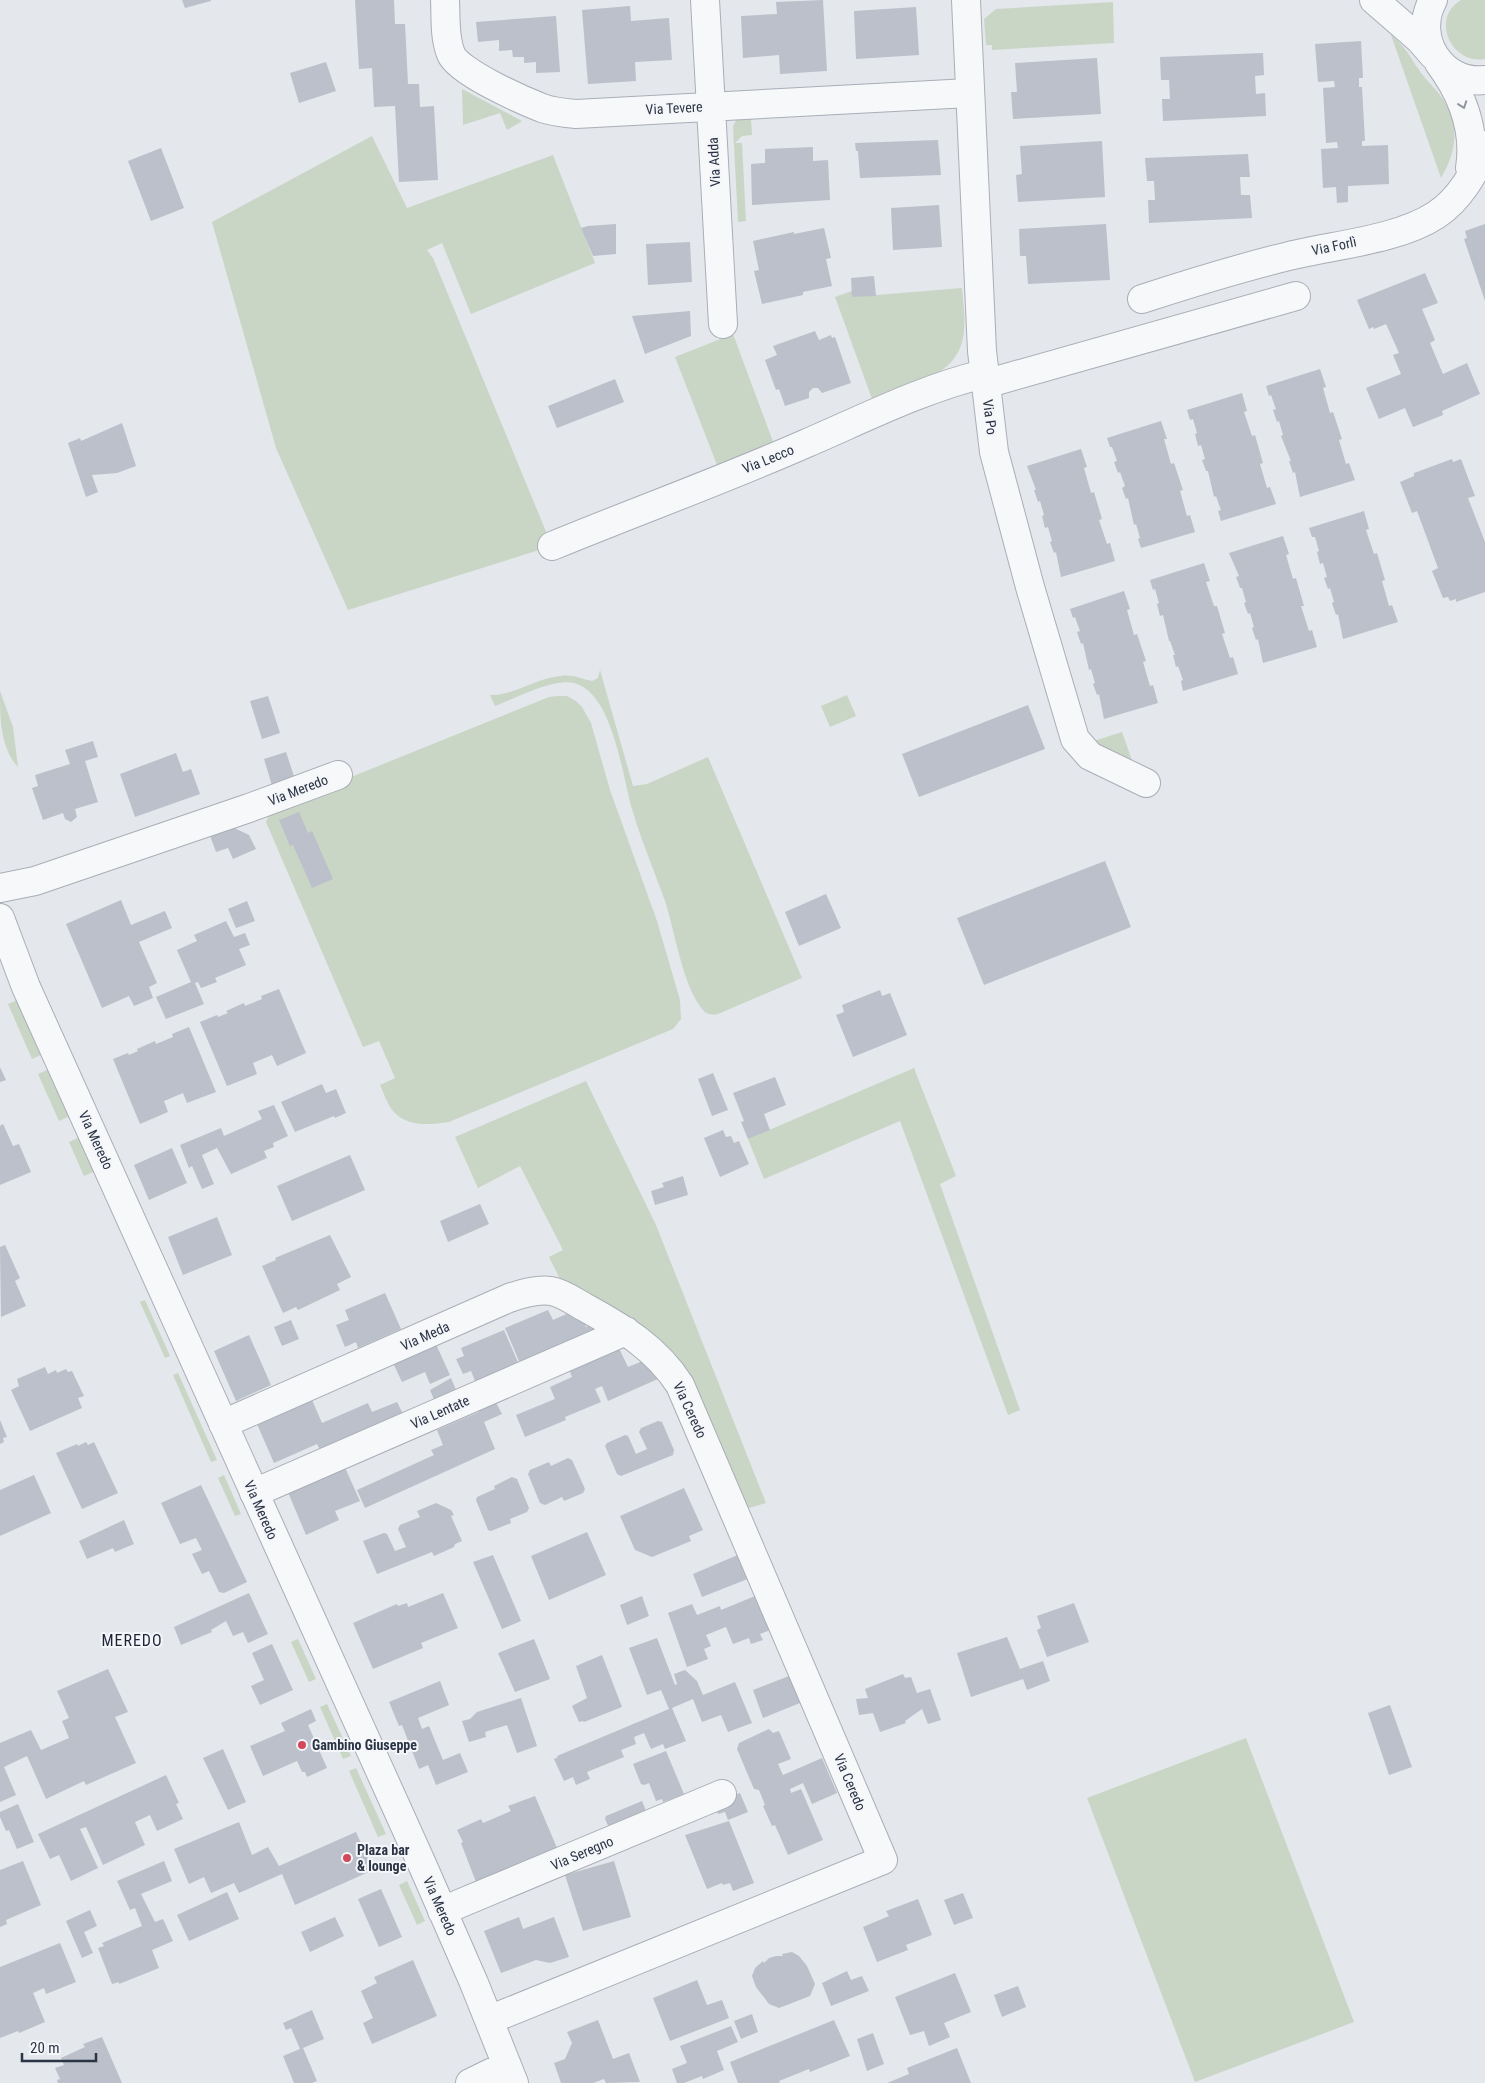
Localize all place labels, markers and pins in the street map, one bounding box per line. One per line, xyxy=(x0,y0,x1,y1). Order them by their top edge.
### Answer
place label: Gambino Giuseppe xyxy=(312,1737,417,1753)
marker: Gambino Giuseppe xyxy=(296,1739,308,1751)
place label: Plaza bar & lounge xyxy=(357,1842,410,1874)
marker: Plaza bar & lounge xyxy=(341,1852,353,1864)

